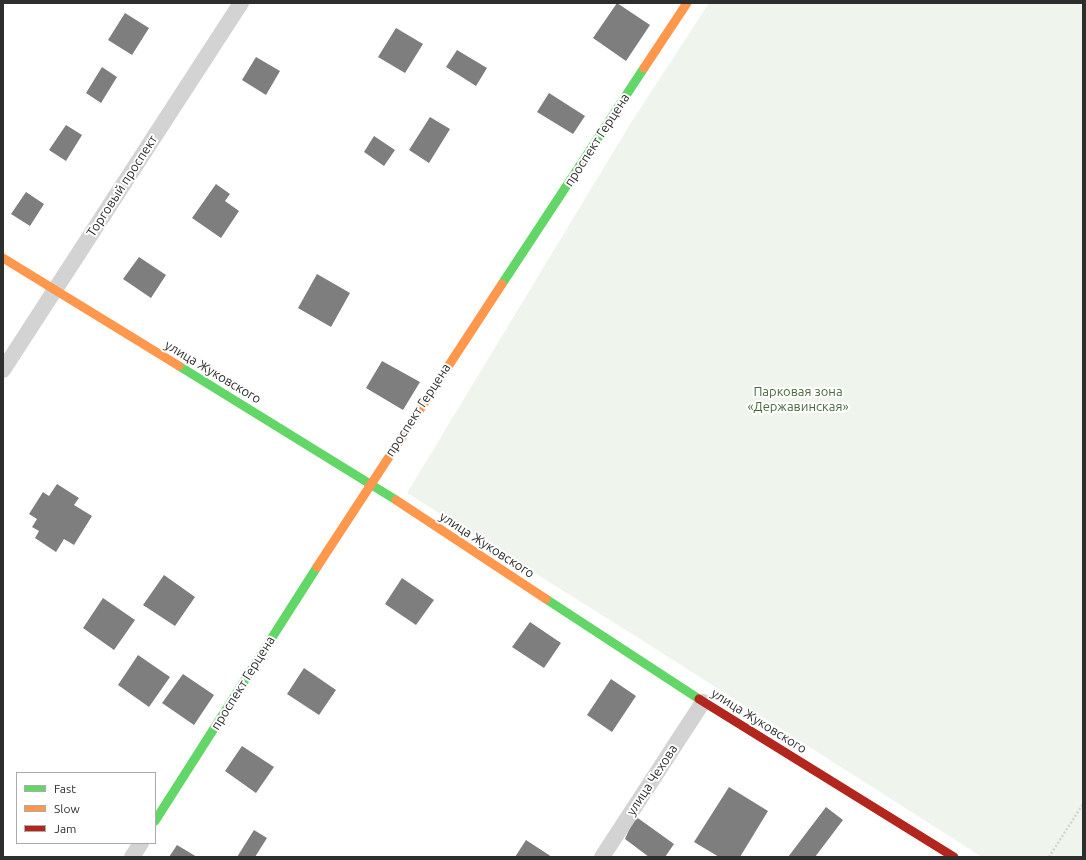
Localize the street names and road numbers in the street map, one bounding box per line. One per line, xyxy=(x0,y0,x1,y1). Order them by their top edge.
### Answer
street label: проспект Герцена xyxy=(561,91,633,189)
street label: Торговый проспект xyxy=(83,132,161,240)
street label: улица Жуковского xyxy=(162,337,264,407)
street label: проспект Герцена xyxy=(382,361,454,459)
street label: улица Жуковского xyxy=(437,509,537,581)
street label: проспект Герцена xyxy=(208,633,278,733)
street label: улица Жуковского xyxy=(708,685,810,757)
street label: улица Чехова xyxy=(623,742,681,818)

